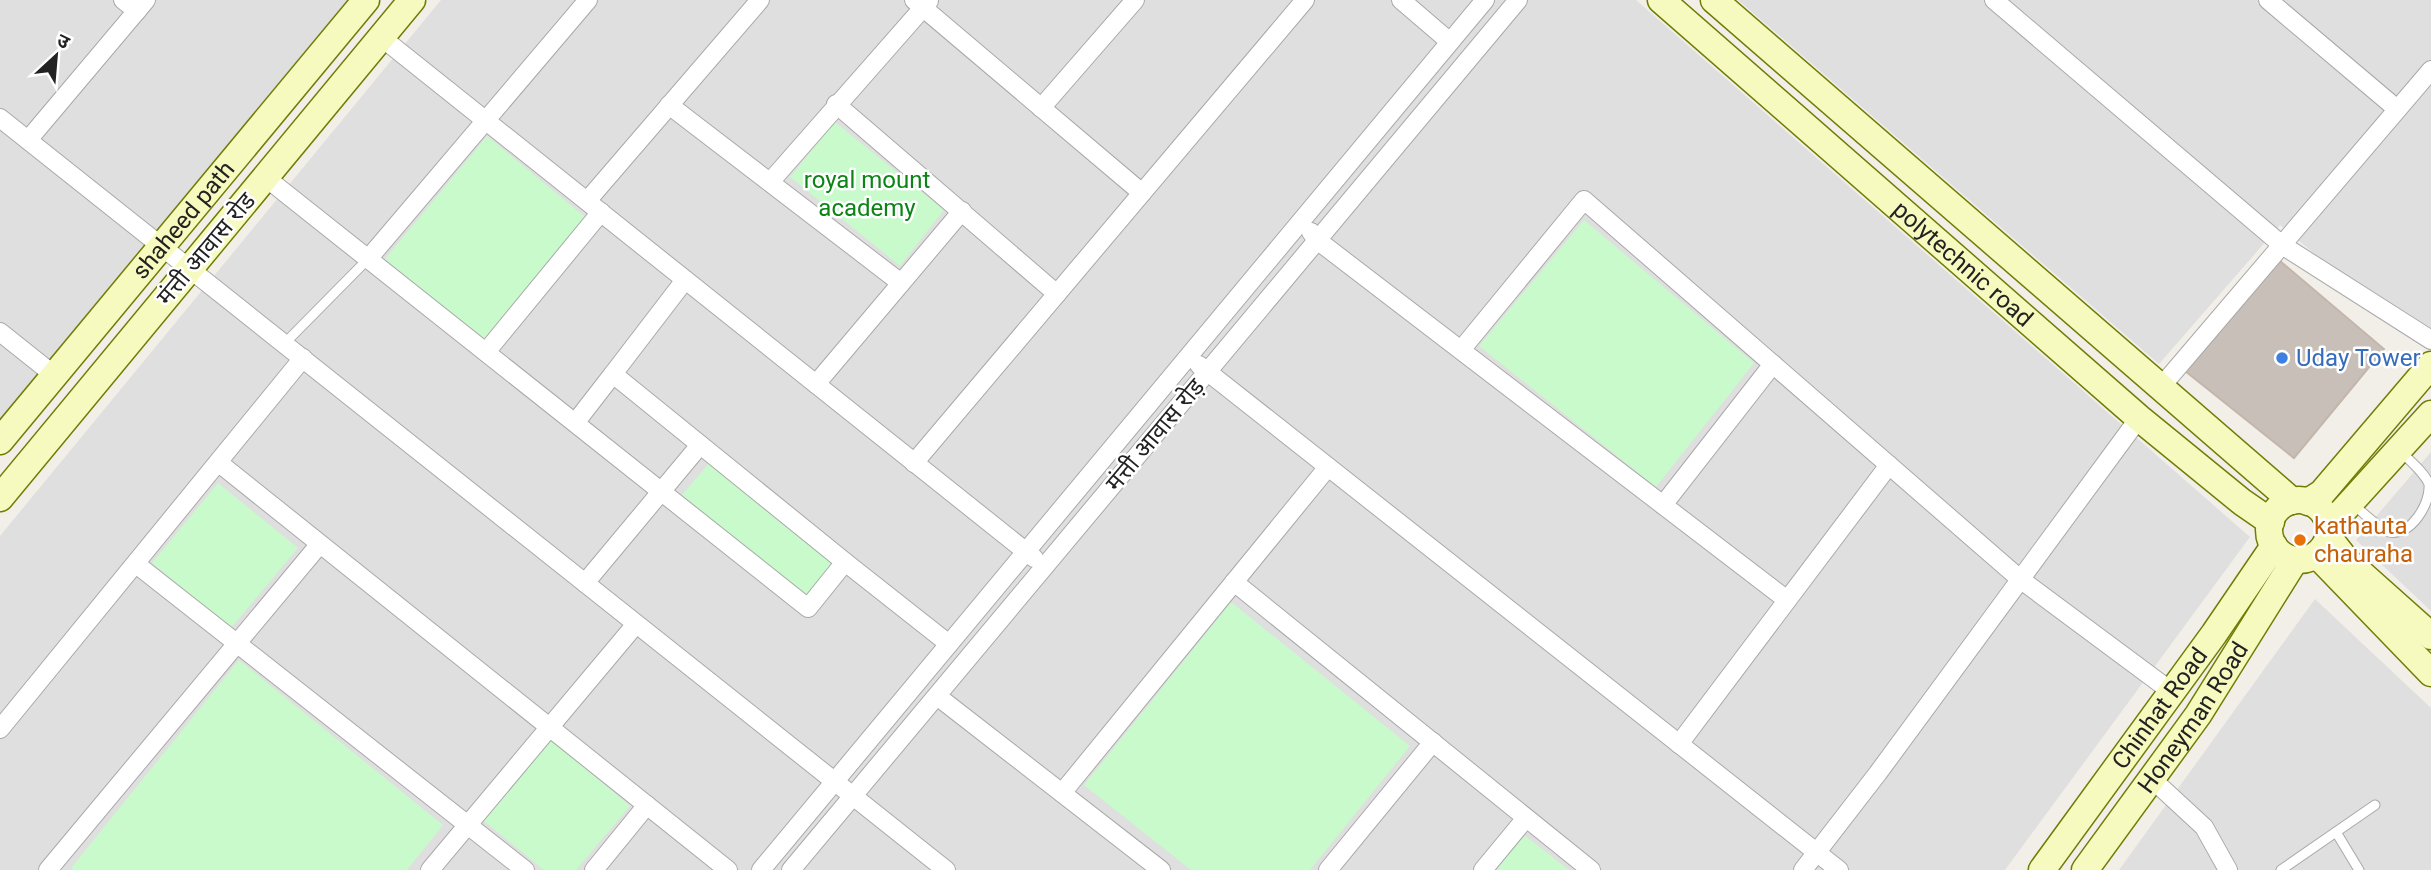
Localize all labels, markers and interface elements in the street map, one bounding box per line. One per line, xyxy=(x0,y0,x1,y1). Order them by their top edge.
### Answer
north arrow xyxy=(21,21,91,91)
text: उ xyxy=(53,28,74,54)
street label: shaheed path xyxy=(126,156,240,285)
park label: royal mount academy xyxy=(804,166,930,222)
street label: मंत्ती आवास रोड xyxy=(151,186,262,311)
street label: polytechnic road xyxy=(1887,195,2039,333)
place label: Uday Tower xyxy=(2296,344,2421,372)
marker: Uday Tower xyxy=(2274,350,2290,366)
street label: मंत्ती आवास रोड़ xyxy=(1100,372,1211,497)
place label: kathauta chauraha xyxy=(2314,512,2413,568)
marker: kathauta chauraha xyxy=(2292,532,2308,548)
street label: Honeyman Road xyxy=(2132,637,2254,798)
street label: Chinhat Road xyxy=(2106,642,2213,774)

